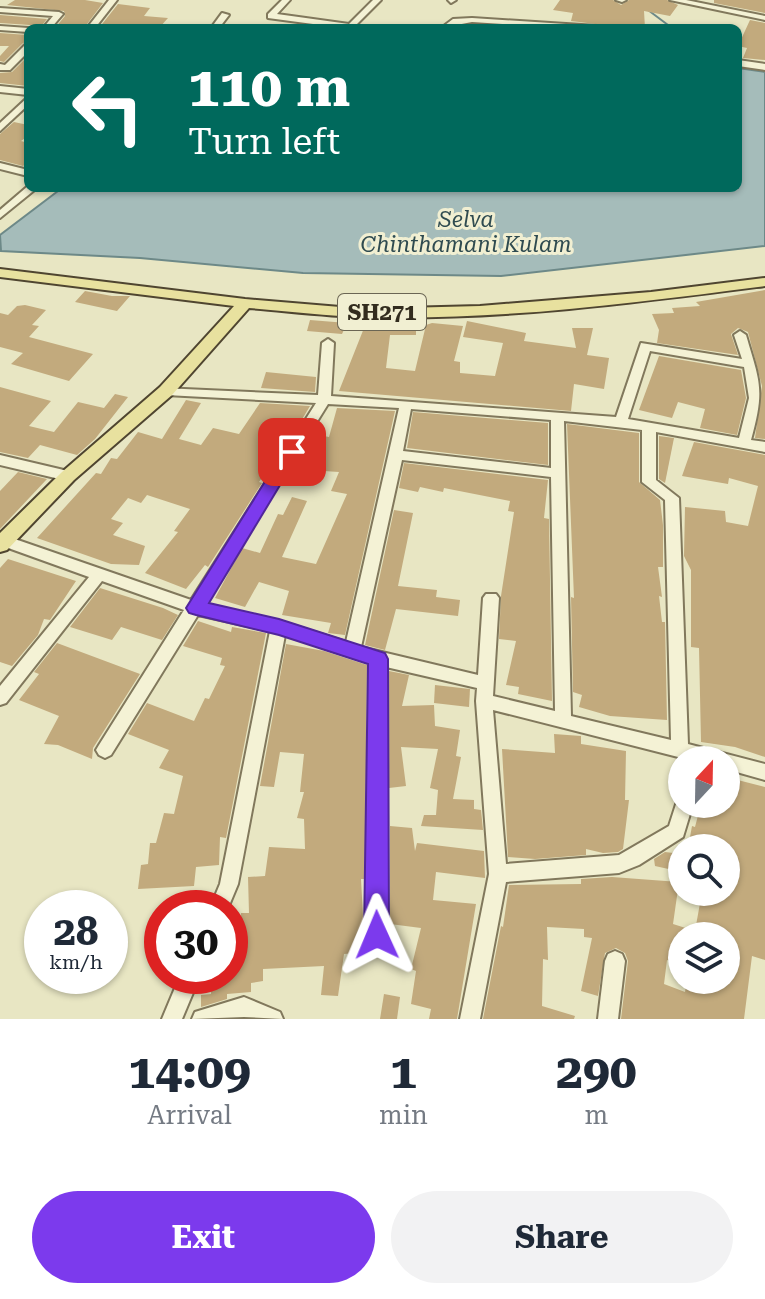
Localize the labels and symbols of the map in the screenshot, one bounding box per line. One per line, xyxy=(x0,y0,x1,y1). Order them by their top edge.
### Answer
water label: Selva Chinthamani Kulam xyxy=(361,207,571,257)
road number: SH271 xyxy=(338,294,426,330)
pin xyxy=(258,418,326,486)
north arrow xyxy=(668,746,740,818)
speed limit sign: 30 xyxy=(144,890,248,994)
position arrow xyxy=(335,893,419,977)

